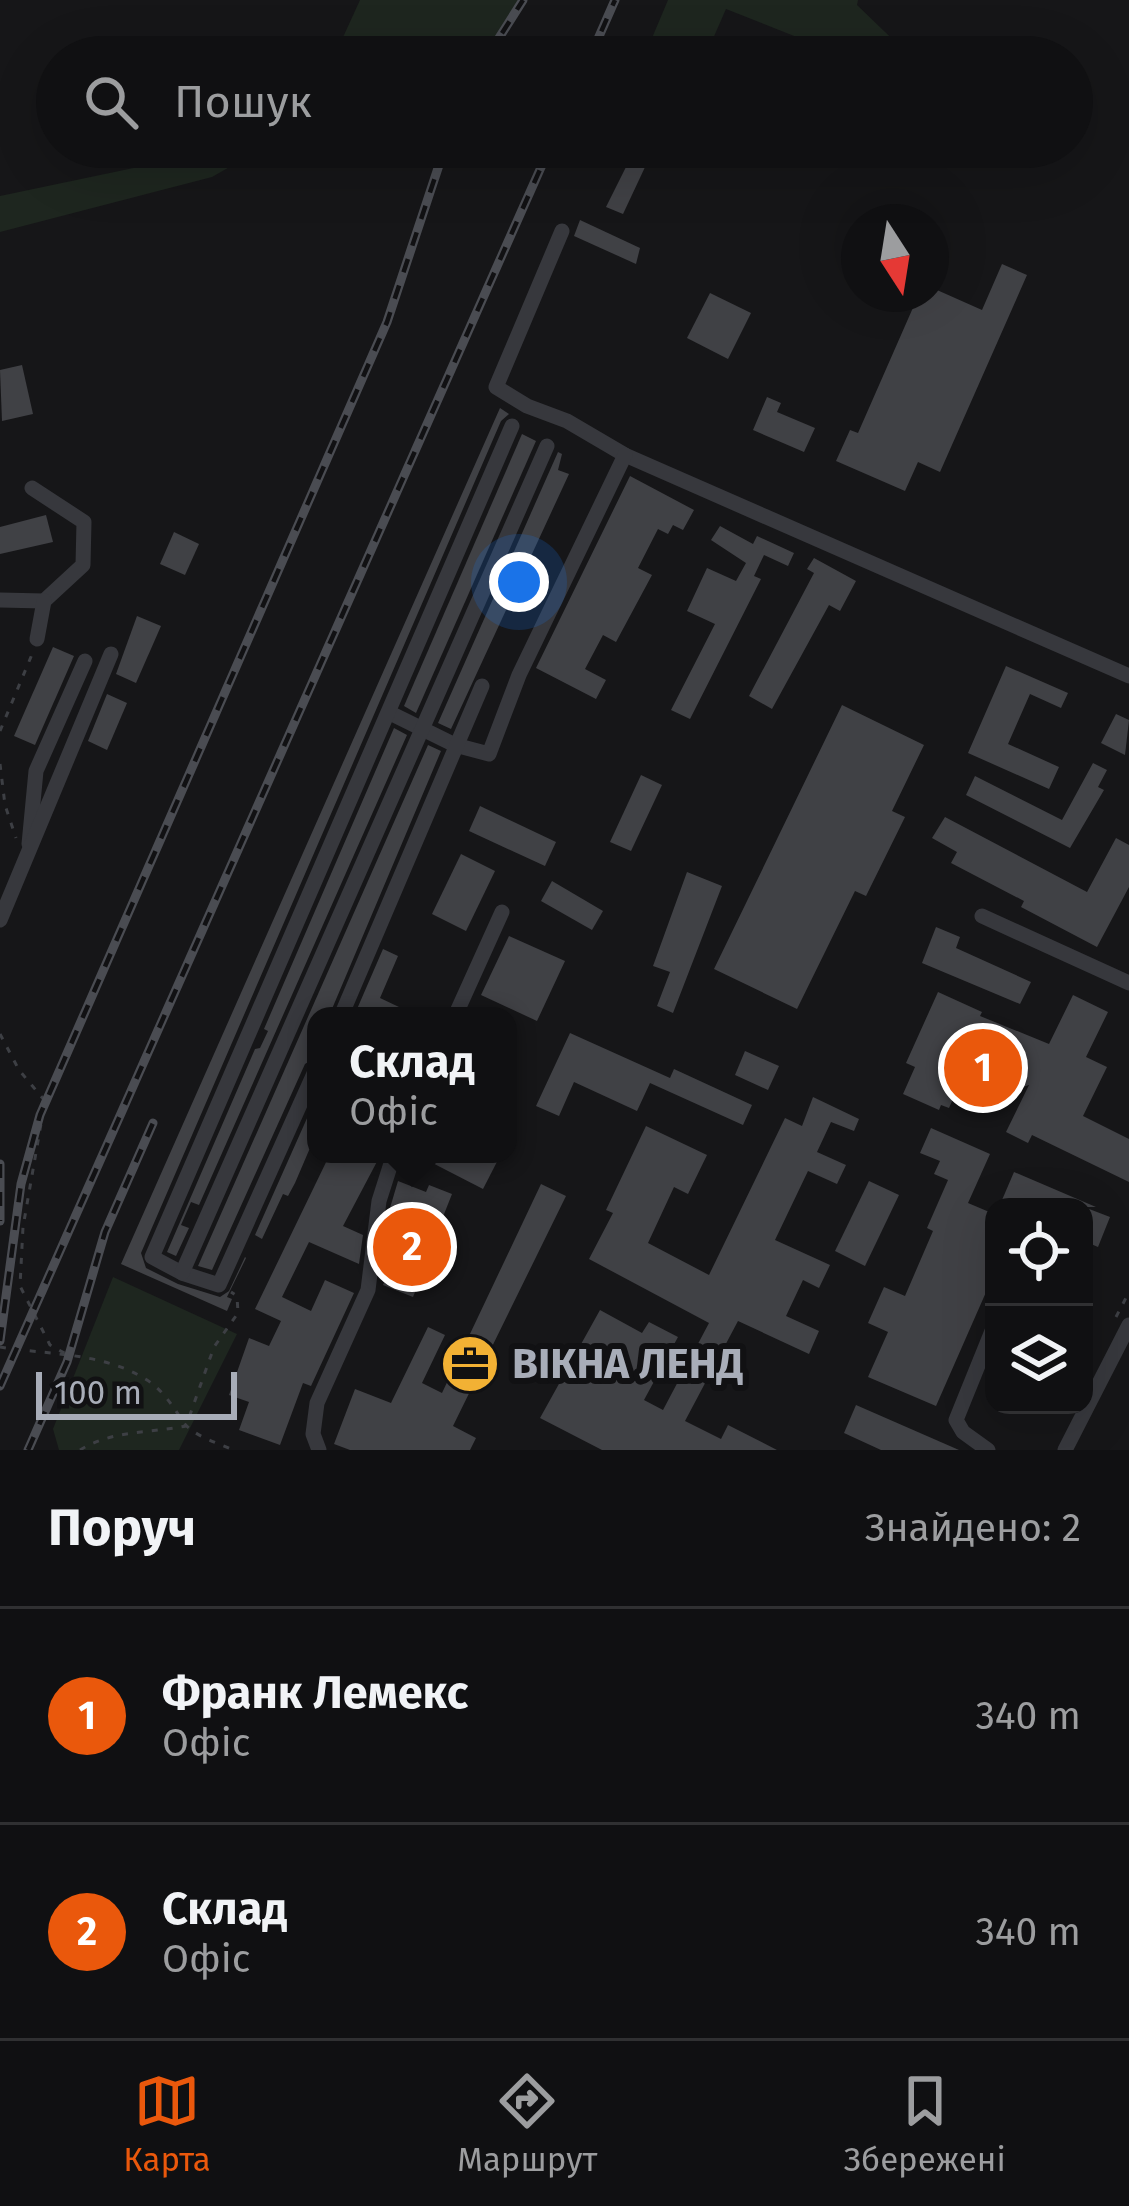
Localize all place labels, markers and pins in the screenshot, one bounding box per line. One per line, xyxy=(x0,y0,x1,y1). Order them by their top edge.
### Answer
pin: 1 xyxy=(944,1023,1022,1113)
pin: 2 xyxy=(373,1202,451,1292)
office icon: ВІКНА ЛЕНД xyxy=(439,1333,501,1395)
place label: ВІКНА ЛЕНД xyxy=(512,1339,743,1389)

